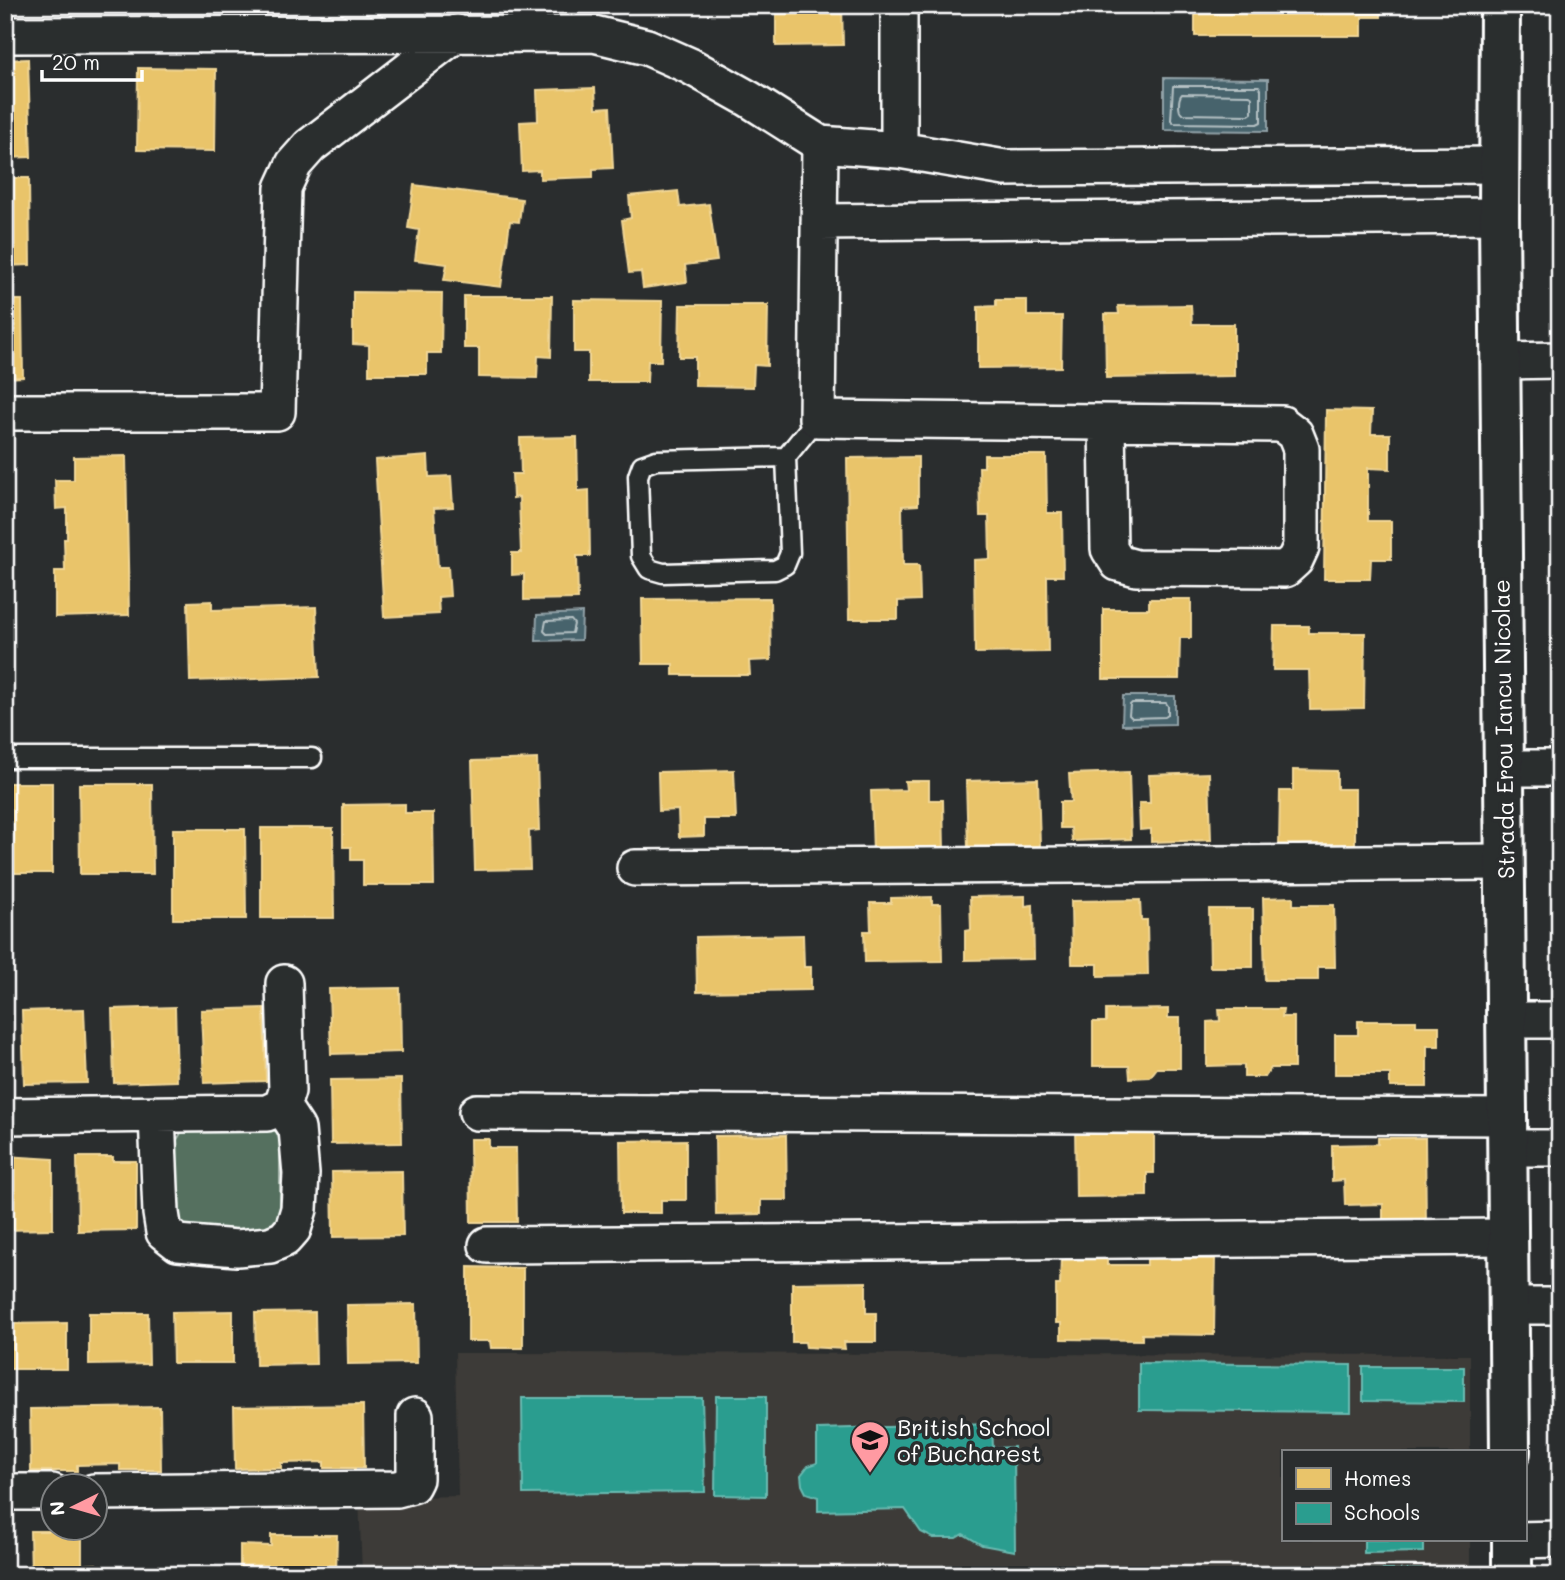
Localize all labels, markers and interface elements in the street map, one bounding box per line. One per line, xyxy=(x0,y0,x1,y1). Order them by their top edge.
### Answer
scale bar xyxy=(42,38,142,82)
text: 20 m xyxy=(52,48,100,75)
street label: Strada Erou Iancu Nicolae xyxy=(1485,579,1521,879)
place label: British School of Bucharest xyxy=(897,1412,1051,1468)
school or university icon: British School of Bucharest xyxy=(849,1419,891,1474)
legend xyxy=(1282,1450,1526,1542)
text: Homes xyxy=(1344,1464,1411,1491)
north arrow xyxy=(38,1472,108,1542)
text: Schools xyxy=(1344,1498,1420,1525)
text: N xyxy=(43,1500,70,1517)

